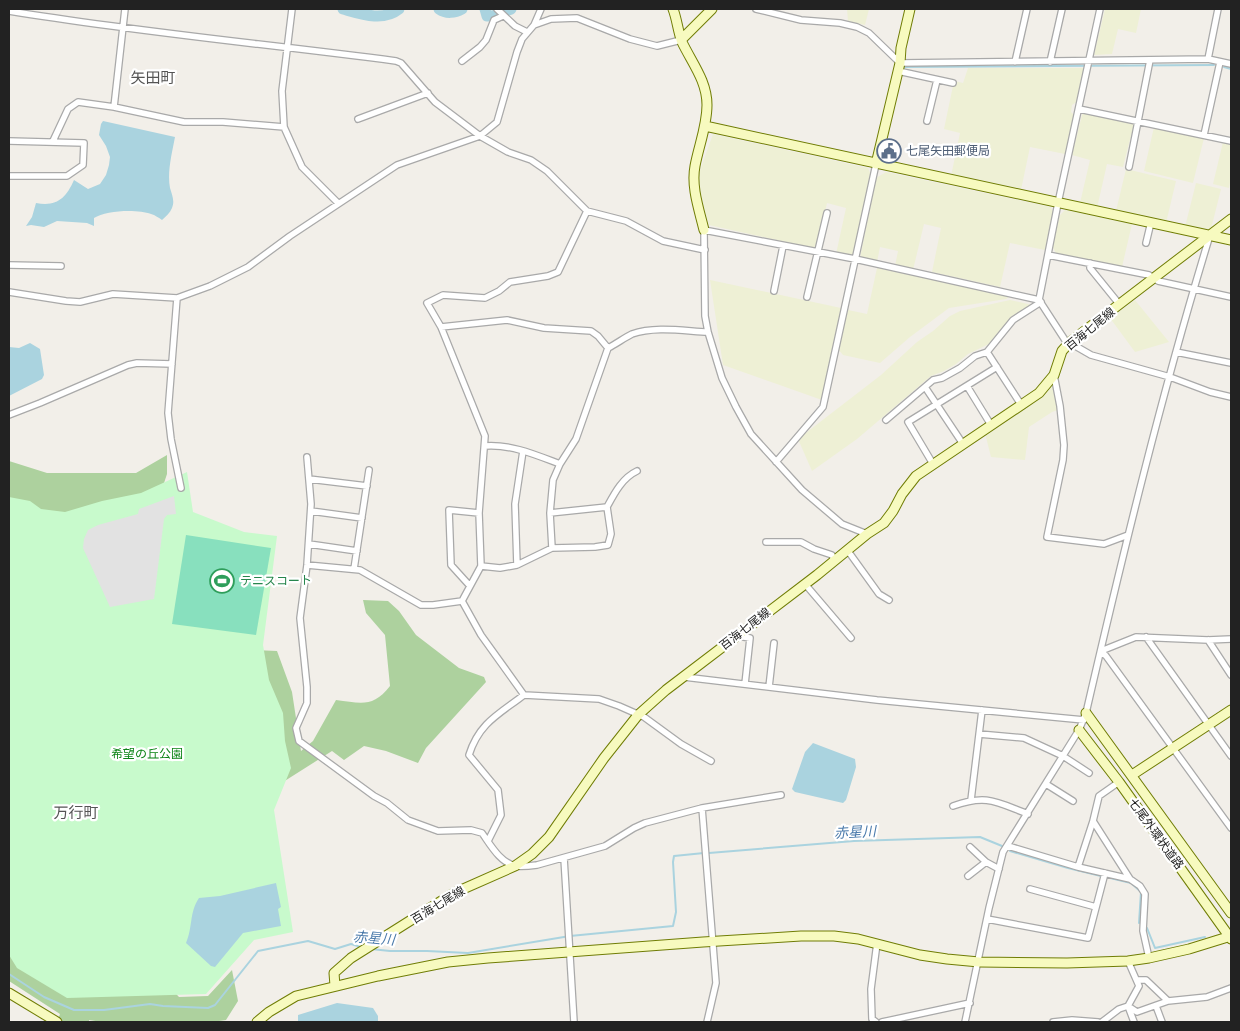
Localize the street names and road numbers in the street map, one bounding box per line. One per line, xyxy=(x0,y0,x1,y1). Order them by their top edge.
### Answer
street label: 百海七尾線 xyxy=(1062,305,1118,353)
street label: 百海七尾線 xyxy=(717,605,773,653)
street label: 七尾外環状道路 xyxy=(1126,796,1186,872)
street label: 百海七尾線 xyxy=(409,884,467,926)

